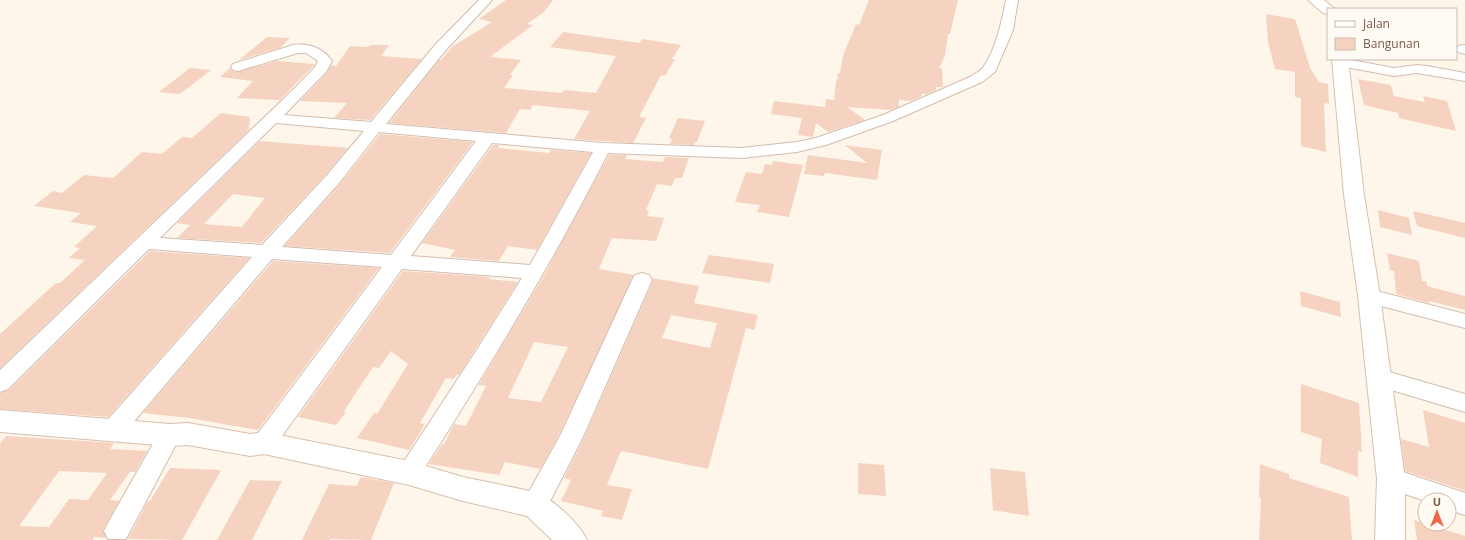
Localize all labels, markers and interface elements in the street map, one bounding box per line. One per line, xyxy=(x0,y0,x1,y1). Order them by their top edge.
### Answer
legend xyxy=(1327,8,1457,60)
text: Jalan xyxy=(1362,15,1390,32)
text: Bangunan xyxy=(1363,35,1420,52)
north arrow xyxy=(1417,492,1457,532)
text: U xyxy=(1433,494,1441,509)

